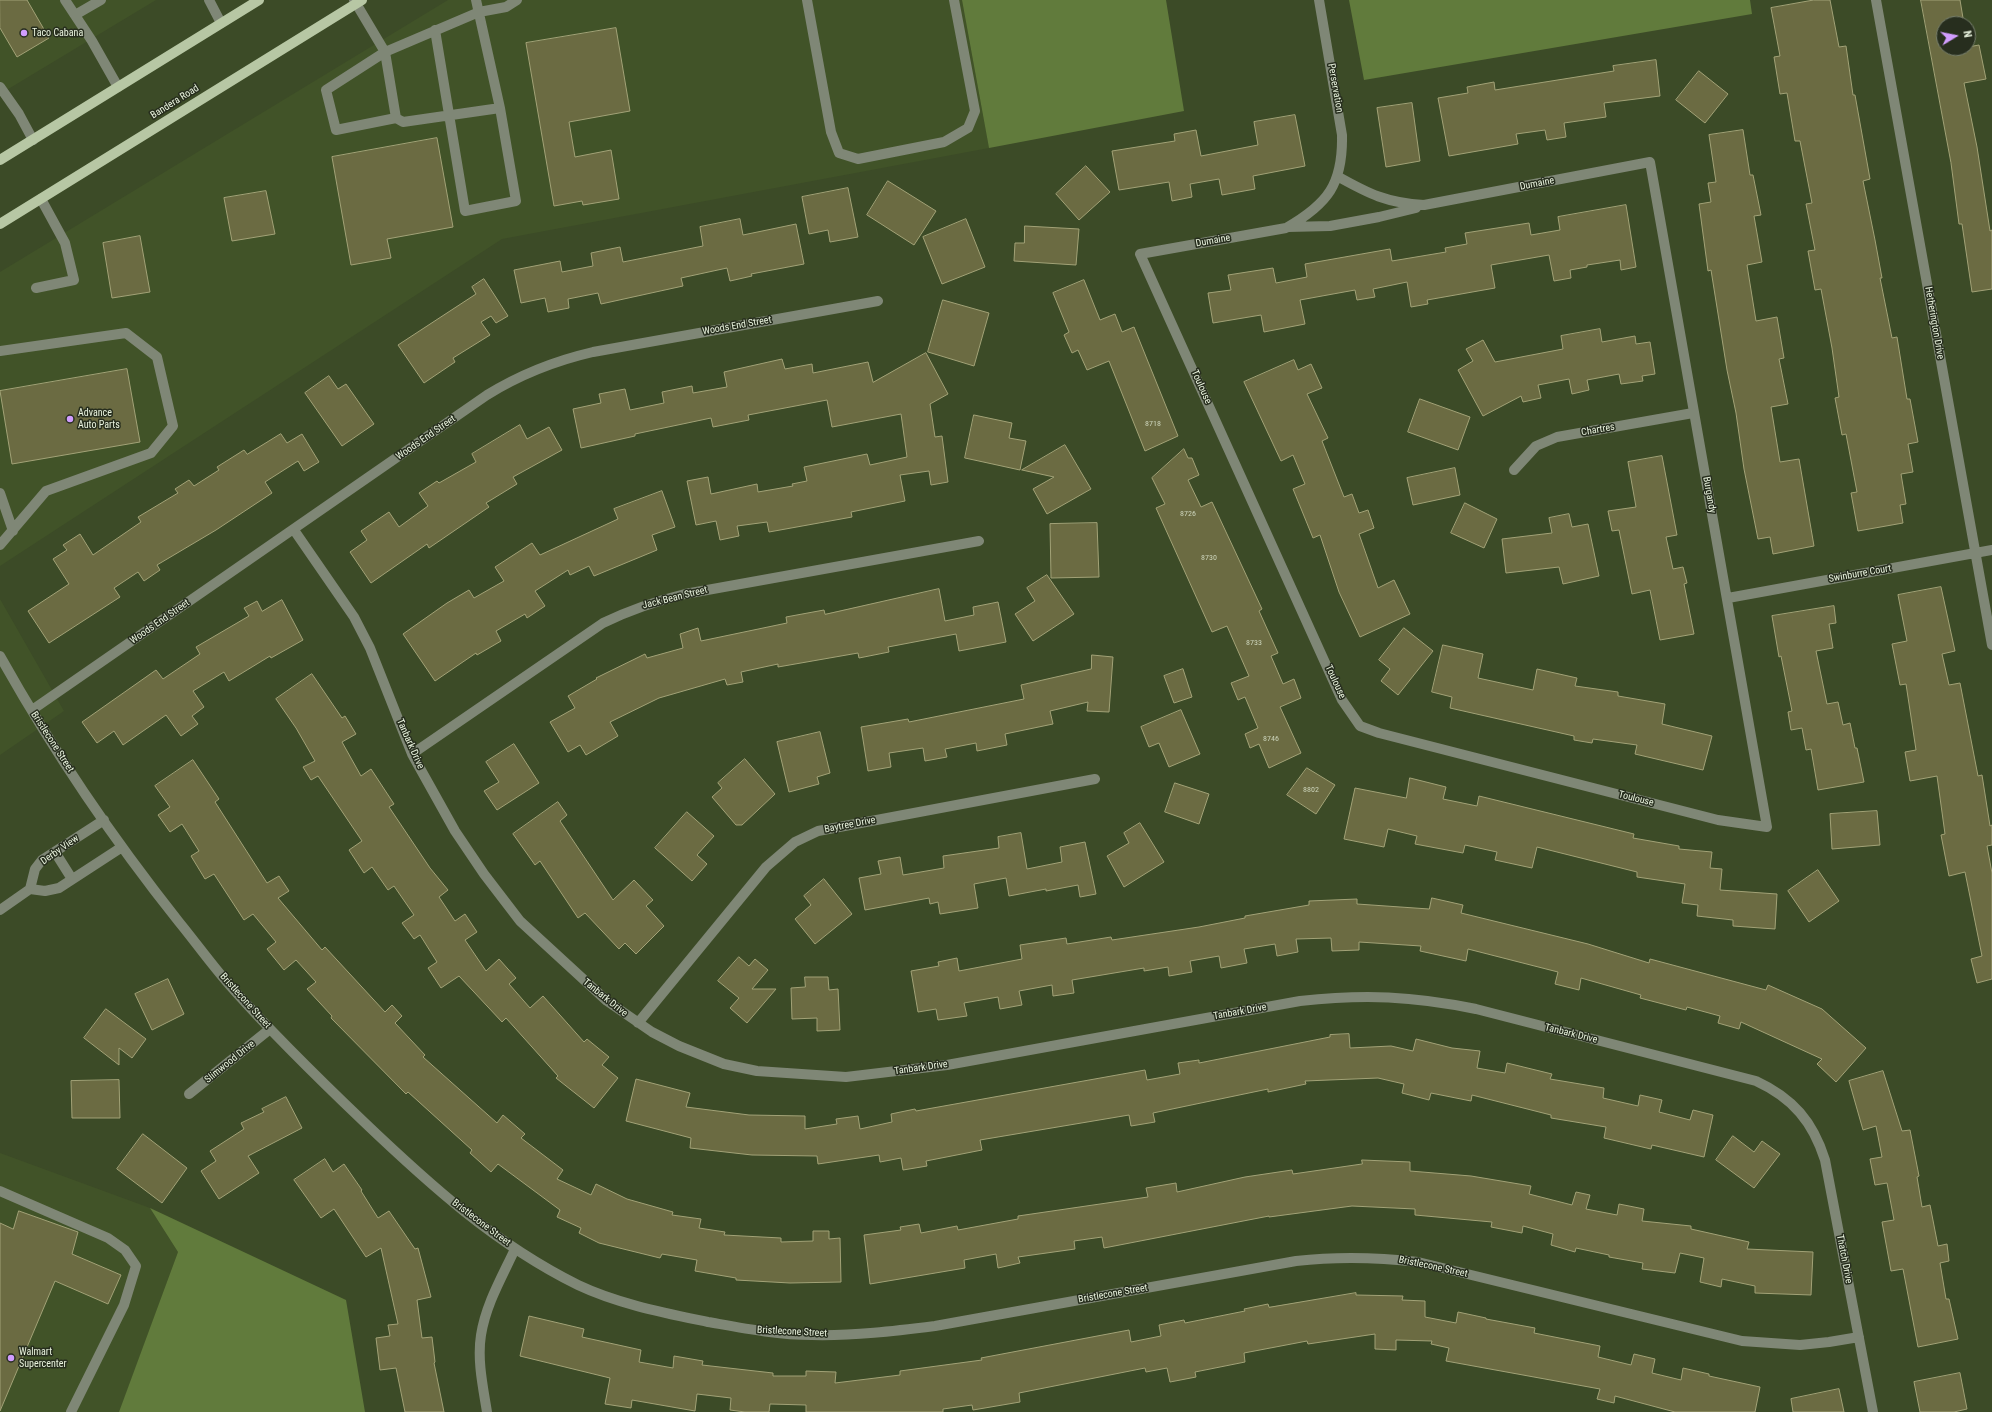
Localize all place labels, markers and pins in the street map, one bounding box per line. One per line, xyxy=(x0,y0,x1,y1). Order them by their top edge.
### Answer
place label: Taco Cabana xyxy=(32,27,83,39)
marker: Taco Cabana xyxy=(19,28,29,38)
place label: Advance Auto Parts xyxy=(78,407,120,430)
marker: Advance Auto Parts xyxy=(65,414,75,424)
place label: Walmart Supercenter xyxy=(19,1346,66,1370)
marker: Walmart Supercenter xyxy=(6,1353,16,1363)

